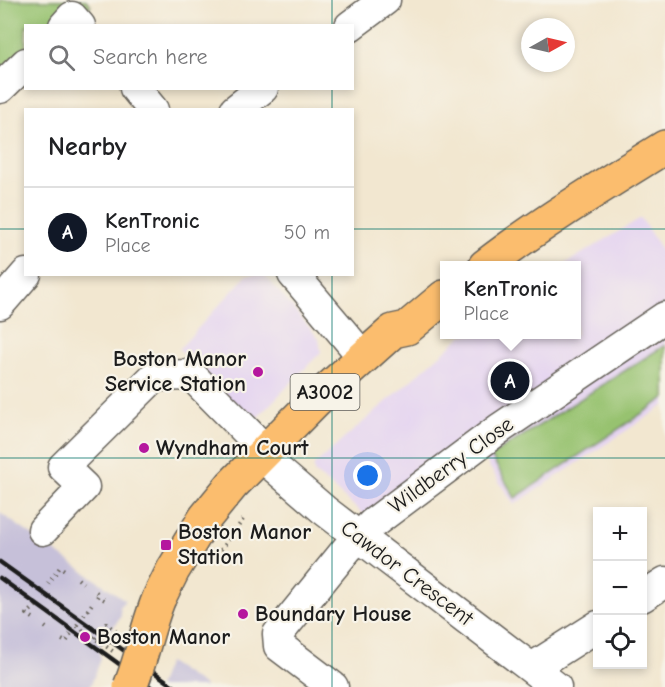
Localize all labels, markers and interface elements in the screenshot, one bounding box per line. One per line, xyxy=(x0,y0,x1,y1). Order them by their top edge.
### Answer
north arrow xyxy=(521,18,575,72)
search box xyxy=(24,24,354,90)
icon: search xyxy=(45,41,78,74)
text: Search here xyxy=(93,44,208,70)
text: Nearby xyxy=(48,132,127,162)
text: KenTronic xyxy=(105,208,199,234)
text: A xyxy=(62,221,73,244)
text: 50 m xyxy=(284,221,330,244)
text: Place xyxy=(105,234,151,257)
popup xyxy=(440,261,581,339)
text: KenTronic xyxy=(463,276,558,302)
text: Place xyxy=(463,302,509,325)
place label: Boston Manor Service Station xyxy=(105,346,246,397)
pin: A xyxy=(490,358,530,404)
marker: Boston Manor Service Station xyxy=(251,365,265,379)
road number: A3002 xyxy=(290,374,360,410)
street label: Wildberry Close xyxy=(384,411,518,519)
place label: Wyndham Court xyxy=(156,435,309,461)
marker: Wyndham Court xyxy=(137,441,151,455)
your location xyxy=(353,461,382,490)
map controls xyxy=(593,507,647,669)
button: + xyxy=(593,507,647,561)
street label: Cawdor Crescent xyxy=(336,515,479,632)
place label: Boston Manor Station xyxy=(178,519,311,570)
marker: Boston Manor Station xyxy=(159,538,173,552)
button: − xyxy=(593,561,647,615)
place label: Boundary House xyxy=(255,601,411,627)
marker: Boundary House xyxy=(236,607,250,621)
button: locate xyxy=(593,615,647,669)
place label: Boston Manor xyxy=(97,624,230,650)
marker: Boston Manor xyxy=(78,630,92,644)

